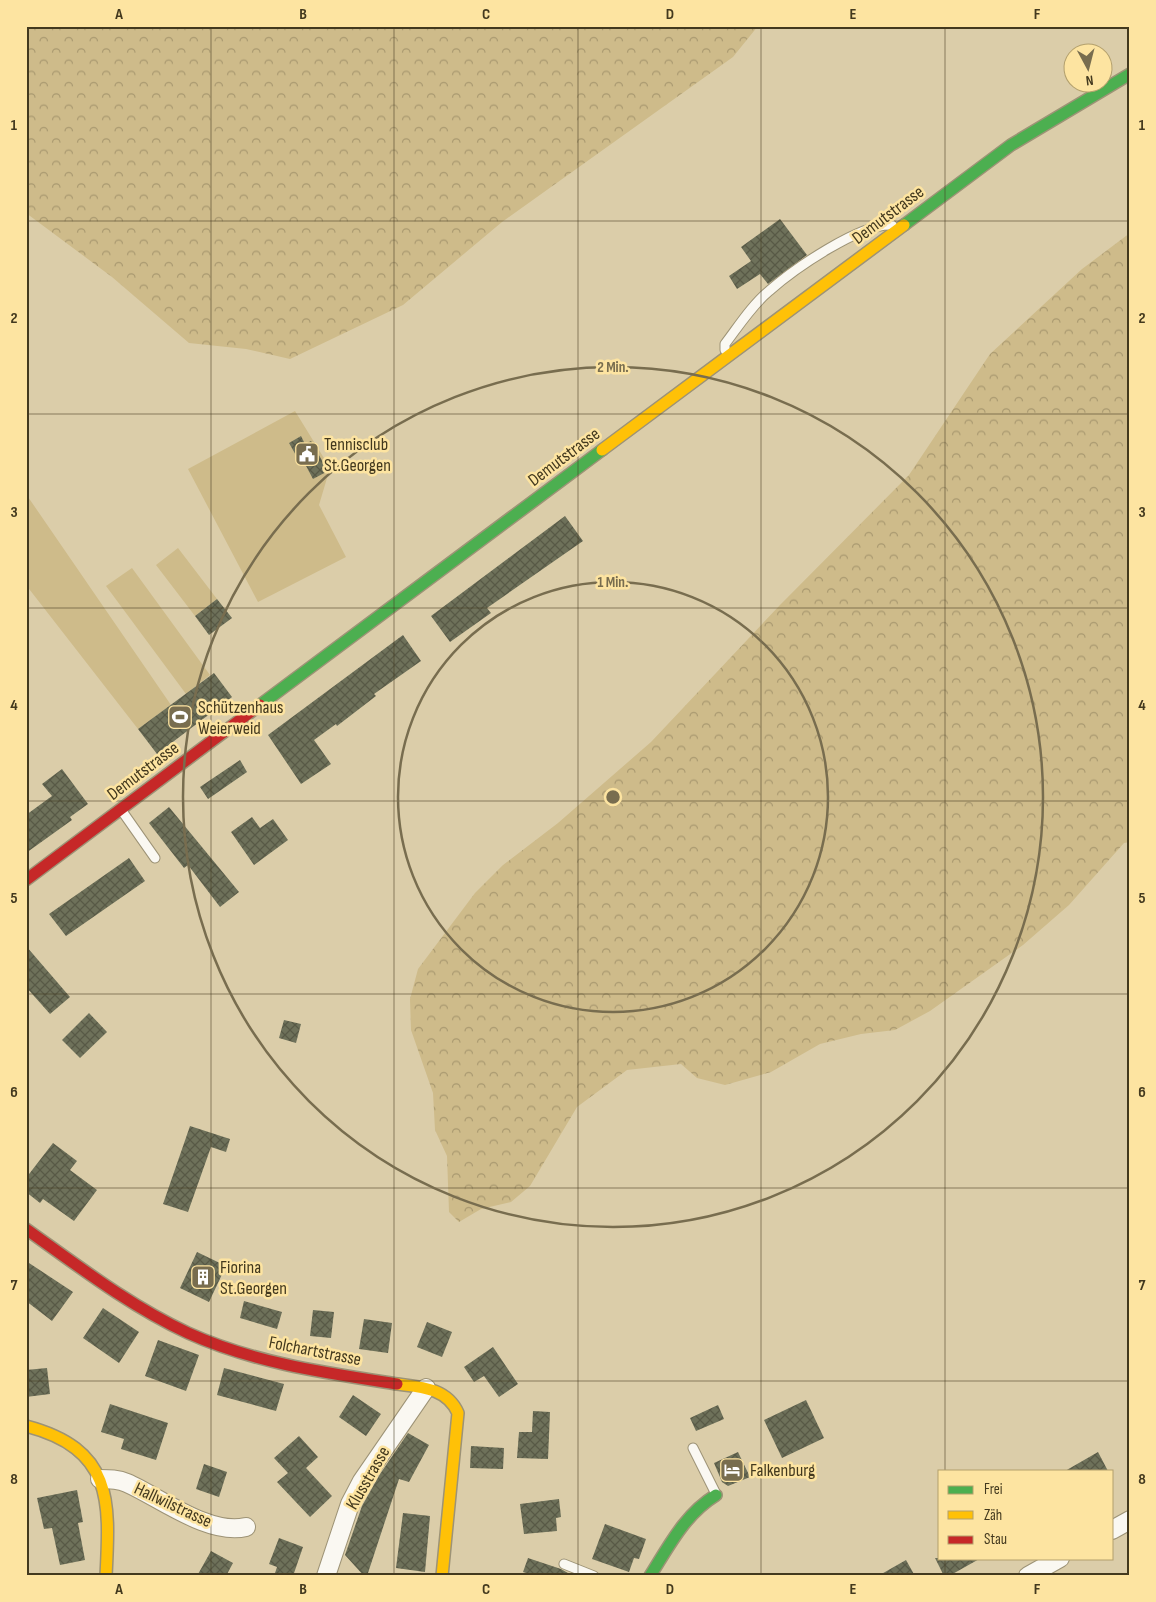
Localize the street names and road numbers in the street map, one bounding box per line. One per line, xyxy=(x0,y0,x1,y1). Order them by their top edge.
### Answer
street label: Demutstrasse xyxy=(848,181,928,249)
street label: Demutstrasse xyxy=(524,423,604,491)
street label: Demutstrasse xyxy=(103,737,183,805)
street label: Folchartstrasse xyxy=(267,1332,363,1370)
street label: Klusstrasse xyxy=(342,1443,394,1513)
street label: Hallwilstrasse xyxy=(131,1478,215,1532)

